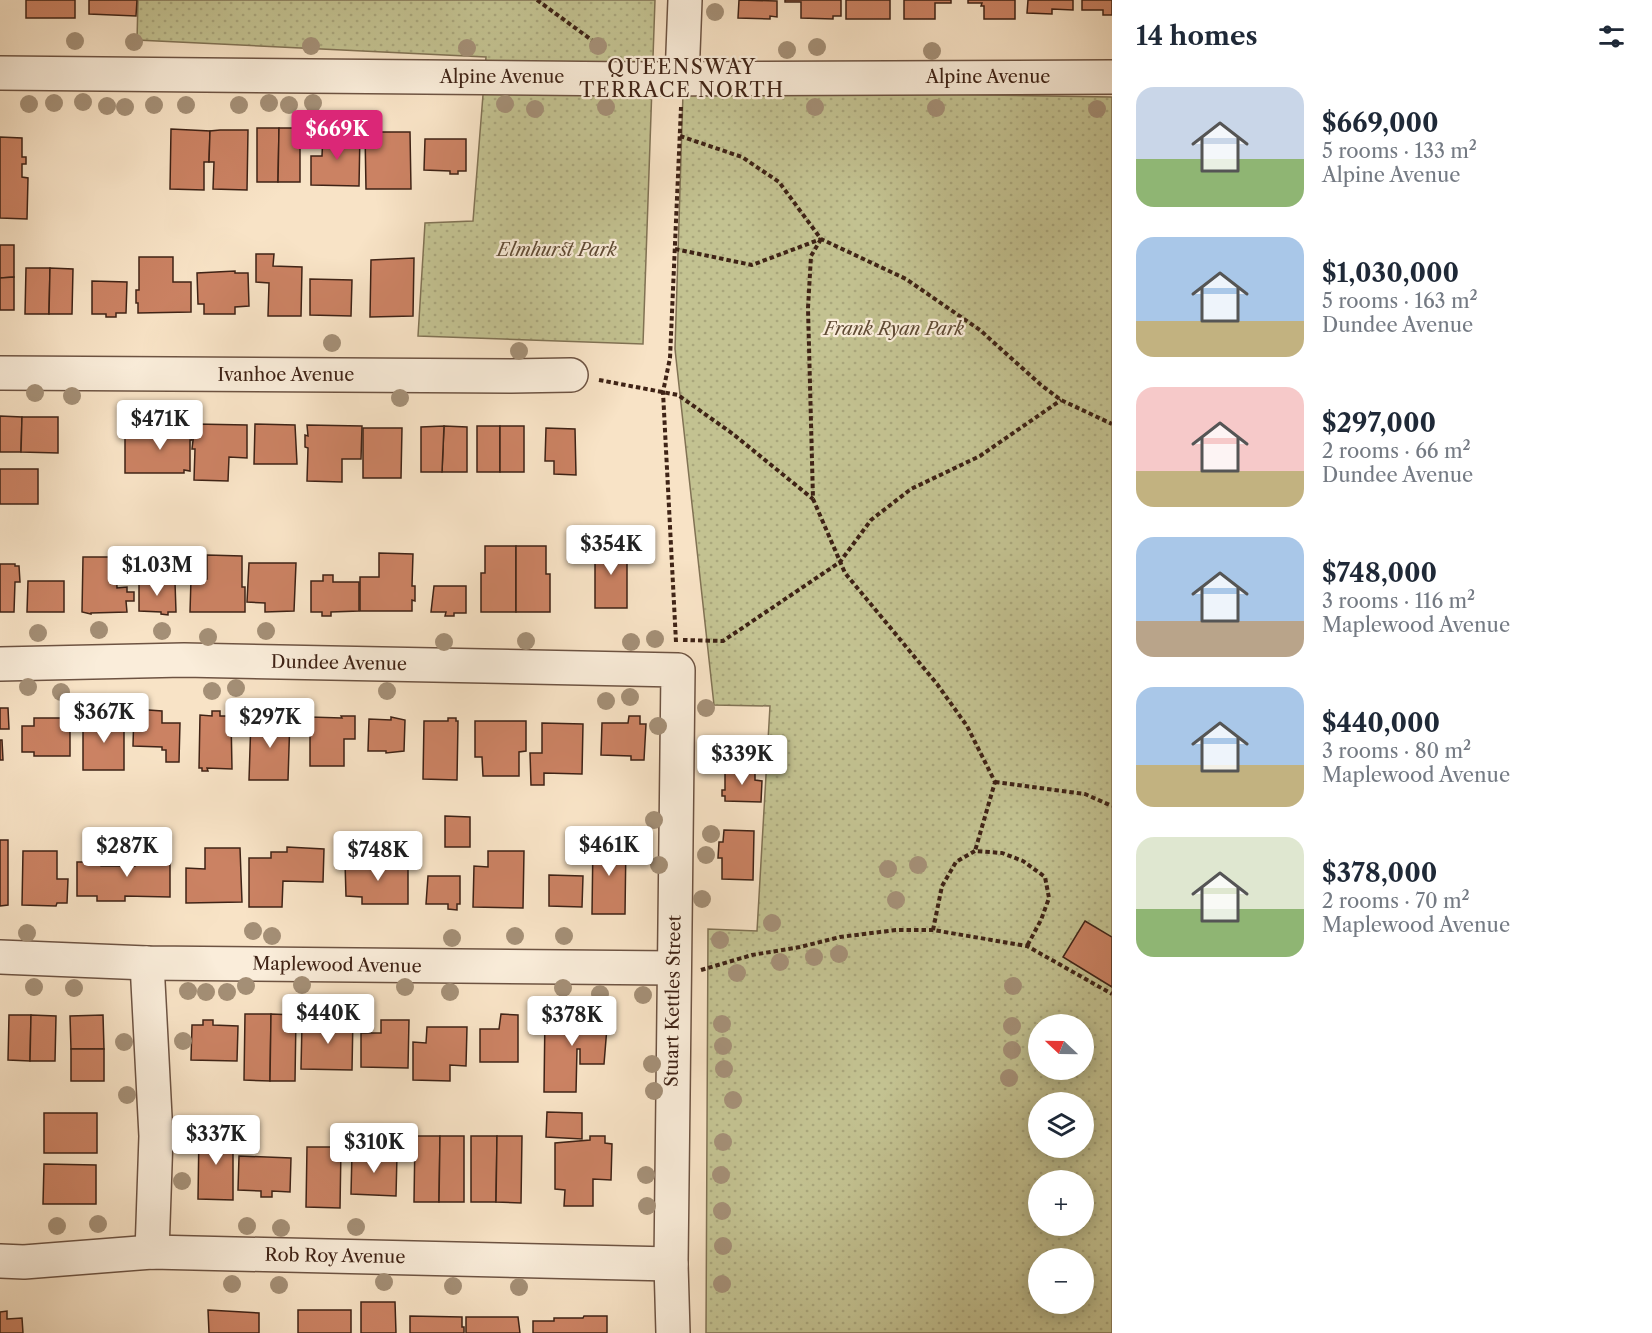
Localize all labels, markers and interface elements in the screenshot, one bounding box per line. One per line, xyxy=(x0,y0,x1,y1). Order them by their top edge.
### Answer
text: 14 homes xyxy=(1136,20,1258,52)
icon: filters xyxy=(1595,20,1628,53)
district label: QUEENSWAY TERRACE NORTH xyxy=(579,55,785,102)
street label: Alpine Avenue xyxy=(439,66,564,88)
street label: Alpine Avenue xyxy=(925,66,1050,88)
text: $669,000 xyxy=(1322,107,1439,139)
pin: $669K xyxy=(295,110,379,161)
icon: home xyxy=(1184,111,1256,183)
text: $669K xyxy=(306,117,368,141)
text: 5 rooms · 133 m² xyxy=(1322,139,1477,163)
text: Alpine Avenue xyxy=(1322,163,1461,187)
park label: Elmhurst Park xyxy=(495,239,618,261)
text: $1,030,000 xyxy=(1322,257,1459,289)
icon: home xyxy=(1184,261,1256,333)
text: 5 rooms · 163 m² xyxy=(1322,289,1478,313)
text: Dundee Avenue xyxy=(1322,313,1473,337)
park label: Frank Ryan Park xyxy=(822,318,965,340)
street label: Ivanhoe Avenue xyxy=(218,364,354,386)
pin: $471K xyxy=(118,400,202,451)
text: $471K xyxy=(131,407,189,431)
text: $297,000 xyxy=(1322,407,1436,439)
icon: home xyxy=(1184,411,1256,483)
text: 2 rooms · 66 m² xyxy=(1322,439,1471,463)
text: Dundee Avenue xyxy=(1322,463,1473,487)
pin: $354K xyxy=(569,525,653,576)
text: $354K xyxy=(580,532,642,556)
pin: $1.03M xyxy=(108,546,206,597)
text: $1.03M xyxy=(122,553,192,577)
text: $748,000 xyxy=(1322,557,1437,589)
icon: home xyxy=(1184,561,1256,633)
text: 3 rooms · 116 m² xyxy=(1322,589,1475,613)
text: Maplewood Avenue xyxy=(1322,613,1510,637)
street label: Dundee Avenue xyxy=(271,651,407,675)
pin: $367K xyxy=(62,693,146,744)
pin: $297K xyxy=(228,698,312,749)
text: $367K xyxy=(74,700,134,724)
text: $297K xyxy=(239,705,301,729)
text: $440,000 xyxy=(1322,707,1440,739)
icon: home xyxy=(1184,711,1256,783)
pin: $339K xyxy=(700,735,784,786)
text: 3 rooms · 80 m² xyxy=(1322,739,1471,763)
text: $339K xyxy=(711,742,773,766)
text: Maplewood Avenue xyxy=(1322,763,1510,787)
pin: $461K xyxy=(567,826,651,877)
pin: $287K xyxy=(85,827,169,878)
pin: $748K xyxy=(336,831,420,882)
text: $461K xyxy=(579,833,639,857)
text: $287K xyxy=(96,834,158,858)
text: $748K xyxy=(347,838,409,862)
text: $378,000 xyxy=(1322,857,1437,889)
icon: home xyxy=(1184,861,1256,933)
text: 2 rooms · 70 m² xyxy=(1322,889,1470,913)
text: Maplewood Avenue xyxy=(1322,913,1510,937)
street label: Stuart Kettles Street xyxy=(661,914,686,1087)
street label: Maplewood Avenue xyxy=(252,953,422,977)
pin: $440K xyxy=(286,994,370,1045)
pin: $378K xyxy=(530,996,614,1047)
text: $440K xyxy=(296,1001,360,1025)
text: $378K xyxy=(541,1003,603,1027)
north arrow xyxy=(1028,1014,1094,1080)
map controls xyxy=(1028,1014,1094,1314)
button: layers xyxy=(1028,1092,1094,1158)
pin: $337K xyxy=(174,1115,258,1166)
text: $337K xyxy=(186,1122,246,1146)
pin: $310K xyxy=(332,1123,416,1174)
text: $310K xyxy=(344,1130,404,1154)
button: + xyxy=(1028,1170,1094,1236)
street label: Rob Roy Avenue xyxy=(264,1244,406,1268)
button: − xyxy=(1028,1248,1094,1314)

